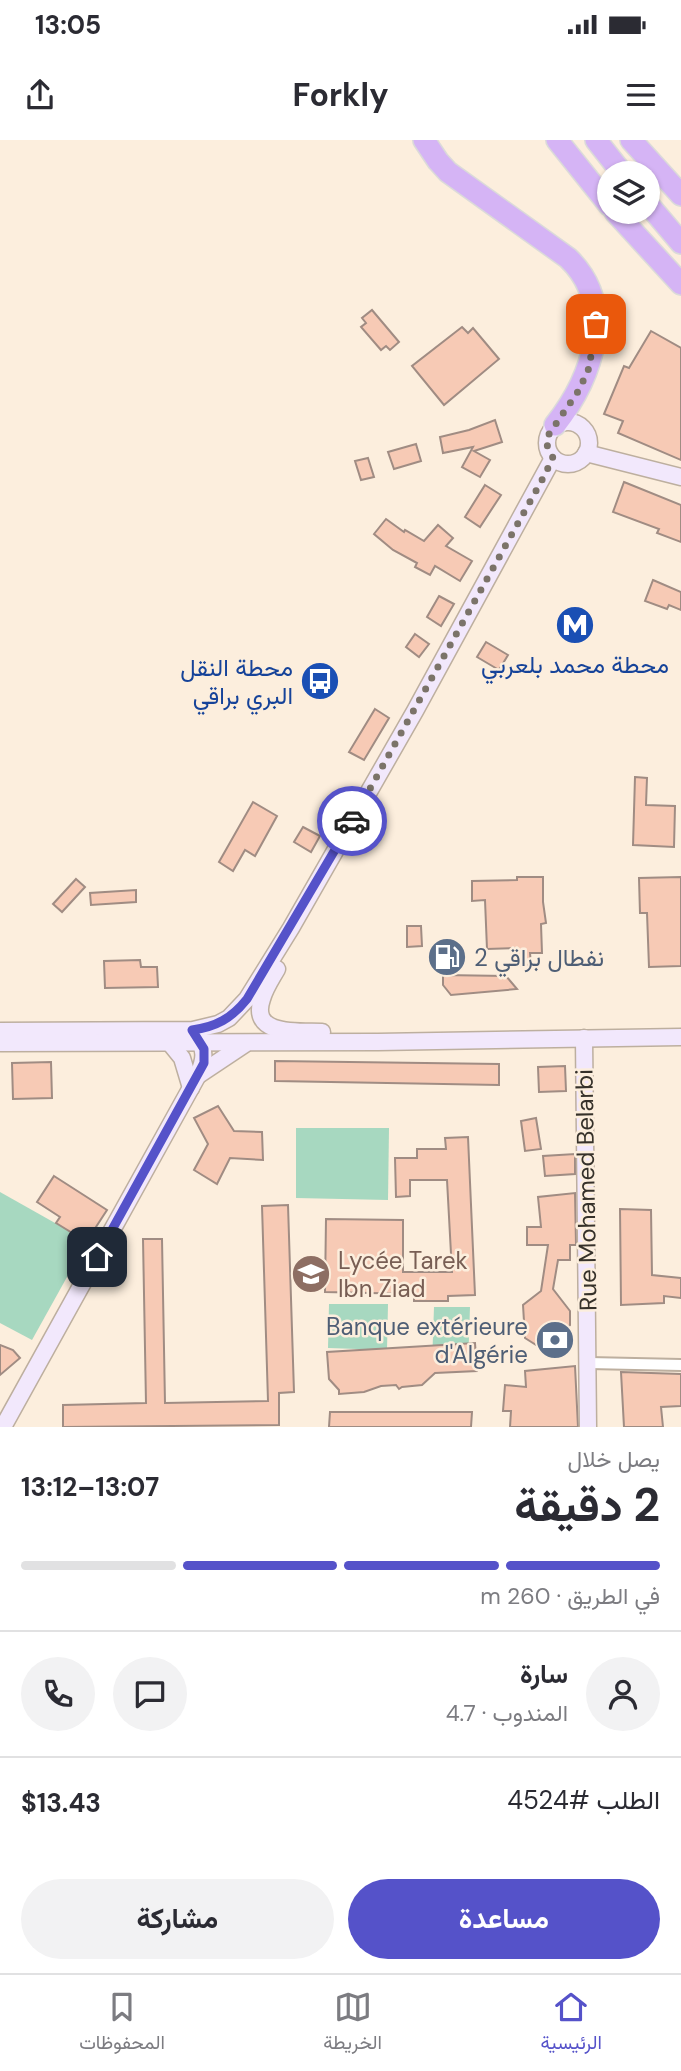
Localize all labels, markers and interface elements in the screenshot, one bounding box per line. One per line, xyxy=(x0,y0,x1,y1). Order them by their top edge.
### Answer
text: 13:05 xyxy=(35,8,101,42)
text: Forkly xyxy=(293,74,388,116)
icon: share xyxy=(21,76,59,114)
icon: menu xyxy=(622,76,660,114)
map controls xyxy=(597,161,660,224)
button: layers xyxy=(597,161,660,224)
pin xyxy=(566,294,626,354)
icon: bag xyxy=(577,305,615,343)
metro station icon: محطة محمد بلعربي xyxy=(554,604,596,646)
place label: محطة محمد بلعربي xyxy=(481,649,669,684)
place label: محطة النقل البري براقي xyxy=(180,652,293,715)
bus stop icon: محطة النقل البري براقي xyxy=(299,660,341,702)
courier xyxy=(317,786,387,856)
icon: car xyxy=(333,802,371,840)
fuel station icon: نفطال براقي 2 xyxy=(426,936,468,978)
place label: نفطال براقي 2 xyxy=(474,942,604,977)
street label: Rue Mohamed Belarbi xyxy=(568,1069,604,1311)
pin xyxy=(67,1227,127,1287)
icon: home xyxy=(78,1238,116,1276)
place label: Lycée Tarek Ibn Ziad xyxy=(338,1245,468,1304)
school or university icon: Lycée Tarek Ibn Ziad xyxy=(290,1253,332,1295)
place label: Banque extérieure d'Algérie xyxy=(326,1311,528,1370)
bank icon: Banque extérieure d'Algérie xyxy=(534,1319,576,1361)
text: يصل خلال xyxy=(568,1444,660,1474)
text: 13:07–13:12 xyxy=(21,1470,159,1504)
text: 2 دقيقة xyxy=(514,1475,660,1535)
text: في الطريق · 260 m xyxy=(480,1581,660,1611)
button: phone xyxy=(21,1657,95,1731)
button: chat xyxy=(113,1657,187,1731)
text: سارة xyxy=(520,1657,568,1691)
button: person xyxy=(586,1657,660,1731)
text: المندوب · 4.7 xyxy=(446,1698,568,1728)
text: الطلب #4524 xyxy=(507,1783,660,1817)
text: $13.43 xyxy=(21,1786,101,1820)
button: مشاركة xyxy=(21,1879,334,1959)
button: مساعدة xyxy=(348,1879,660,1959)
tab: المحفوظات xyxy=(79,1988,165,2059)
tab: الخريطة xyxy=(323,1988,382,2059)
tab: الرئيسية xyxy=(540,1988,602,2059)

